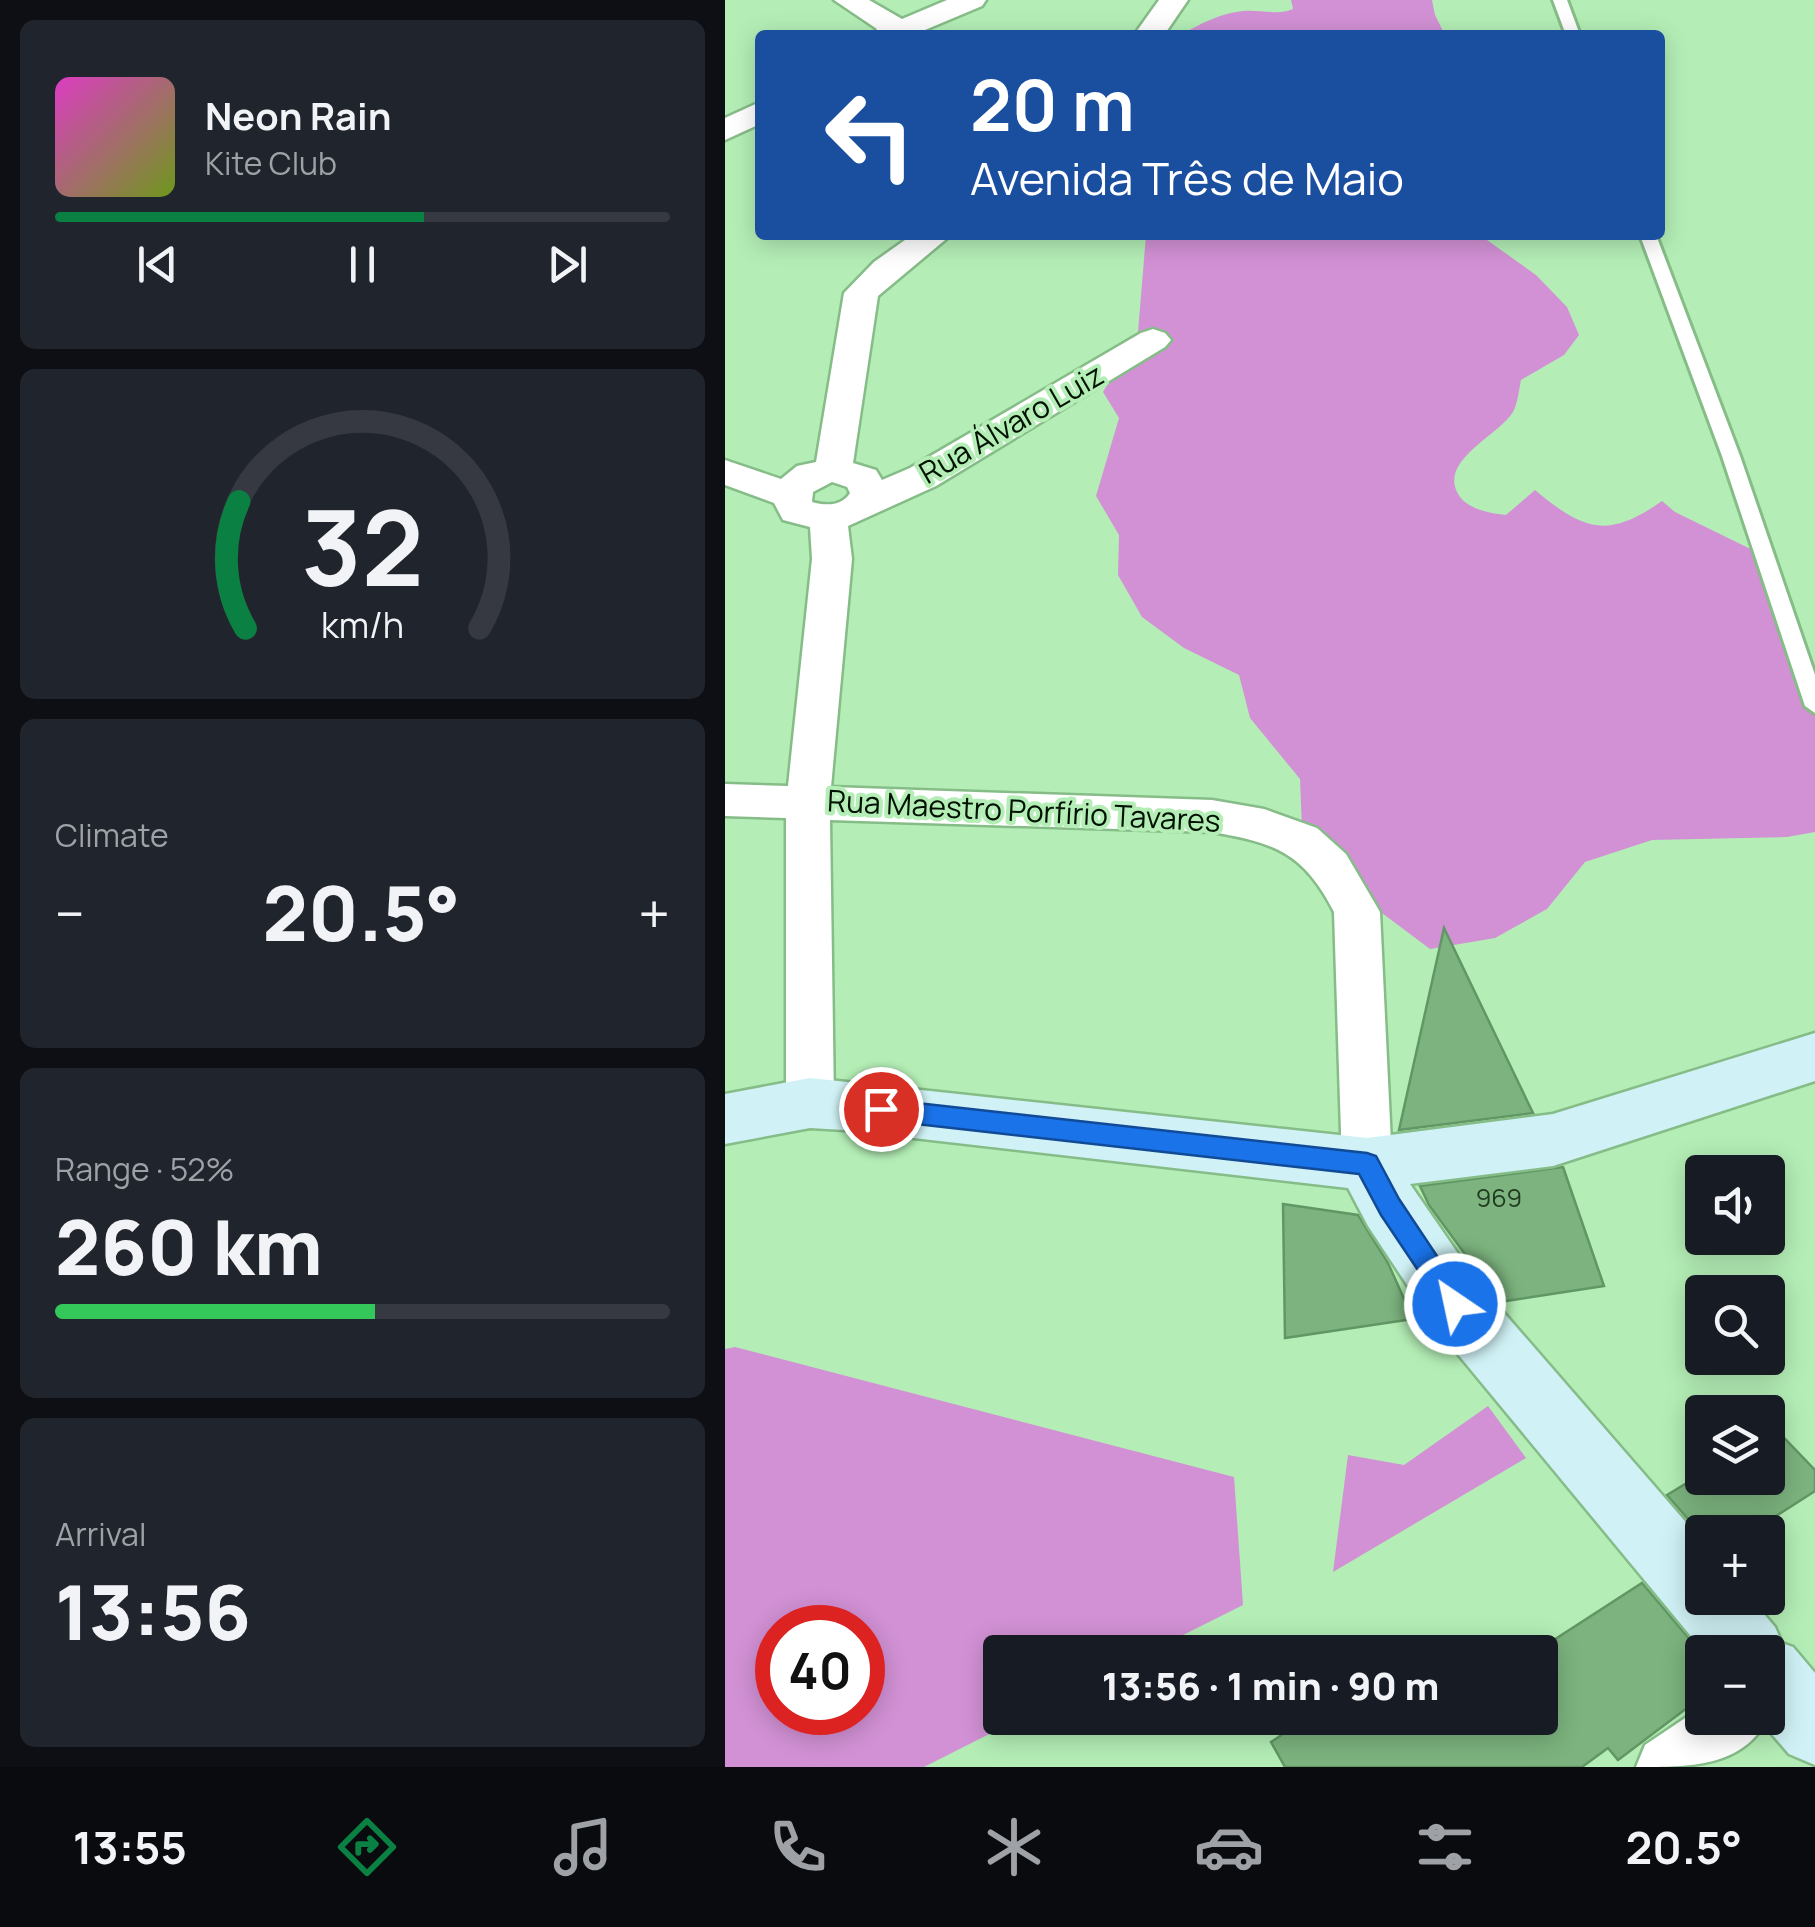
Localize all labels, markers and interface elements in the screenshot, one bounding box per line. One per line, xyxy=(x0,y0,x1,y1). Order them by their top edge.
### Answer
text: 20 m xyxy=(970,56,1135,152)
icon: left xyxy=(805,70,935,200)
text: Neon Rain xyxy=(205,89,391,141)
text: Kite Club xyxy=(205,141,337,185)
text: Avenida Três de Maio xyxy=(970,147,1404,209)
icon: previous xyxy=(130,237,185,292)
icon: pause xyxy=(335,237,390,292)
icon: next xyxy=(540,237,595,292)
street label: Rua Álvaro Luiz xyxy=(911,354,1111,492)
text: 32 xyxy=(301,475,424,617)
text: km/h xyxy=(321,600,404,649)
street label: Rua Maestro Porfírio Tavares xyxy=(826,779,1222,841)
text: Climate xyxy=(55,813,169,857)
text: 20.5° xyxy=(263,861,460,964)
text: − xyxy=(55,875,85,951)
text: + xyxy=(638,875,670,951)
pin xyxy=(839,1067,924,1152)
icon: arrive xyxy=(854,1082,909,1137)
text: Range · 52% xyxy=(55,1147,234,1191)
map controls xyxy=(1685,1155,1785,1735)
button: sound xyxy=(1685,1155,1785,1255)
house number: 969 xyxy=(1476,1180,1522,1215)
text: 260 km xyxy=(55,1195,323,1298)
position arrow xyxy=(1403,1252,1507,1356)
button: search xyxy=(1685,1275,1785,1375)
button: layers xyxy=(1685,1395,1785,1495)
text: Arrival xyxy=(55,1512,146,1556)
button: + xyxy=(1685,1515,1785,1615)
text: 13:56 xyxy=(55,1560,251,1663)
speed limit sign: 40 xyxy=(755,1605,885,1735)
button: − xyxy=(1685,1635,1785,1735)
text: 13:56 · 1 min · 90 m xyxy=(1102,1659,1439,1711)
icon: directions xyxy=(332,1812,402,1882)
icon: music xyxy=(548,1812,618,1882)
icon: phone xyxy=(763,1812,833,1882)
icon: climate xyxy=(979,1812,1049,1882)
icon: car xyxy=(1194,1812,1264,1882)
icon: filters xyxy=(1410,1812,1480,1882)
text: 13:55 xyxy=(73,1816,187,1878)
text: 20.5° xyxy=(1626,1816,1742,1878)

